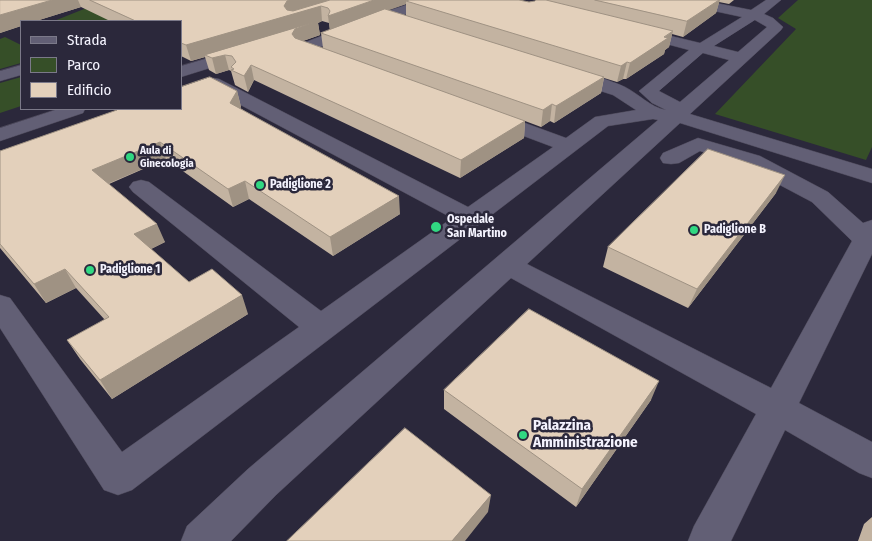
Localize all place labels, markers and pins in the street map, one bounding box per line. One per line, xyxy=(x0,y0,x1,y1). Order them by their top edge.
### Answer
place label: Aula di Ginecologia xyxy=(140,144,194,170)
marker: Aula di Ginecologia xyxy=(124,151,136,163)
place label: Padiglione 2 xyxy=(270,178,331,192)
marker: Padiglione 2 xyxy=(254,179,266,191)
place label: Ospedale San Martino xyxy=(447,213,507,241)
marker: Ospedale San Martino xyxy=(429,220,443,234)
place label: Padiglione B xyxy=(704,223,766,237)
marker: Padiglione B xyxy=(688,224,700,236)
place label: Padiglione 1 xyxy=(100,263,160,277)
marker: Padiglione 1 xyxy=(84,264,96,276)
place label: Palazzina Amministrazione xyxy=(533,417,638,452)
marker: Palazzina Amministrazione xyxy=(517,429,529,441)

